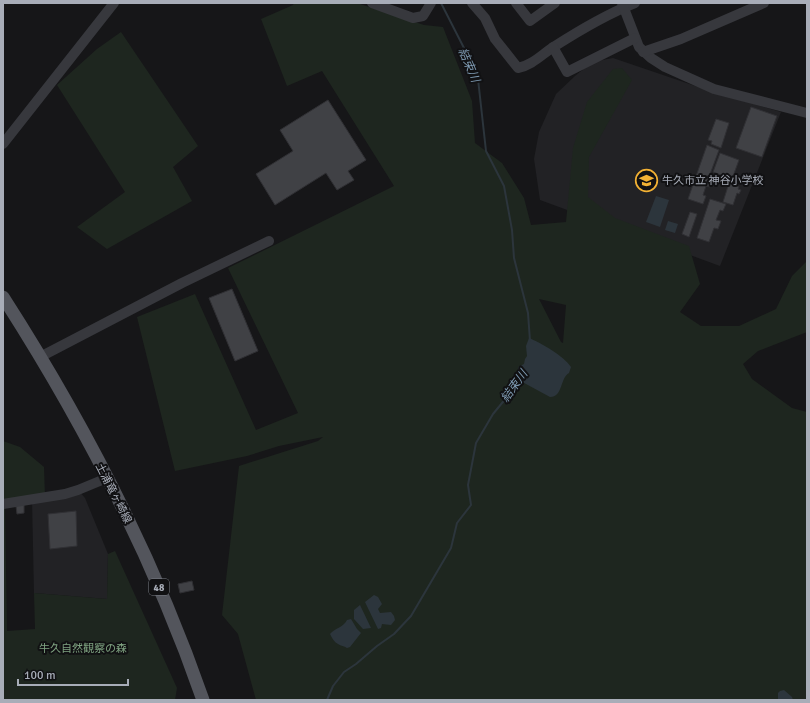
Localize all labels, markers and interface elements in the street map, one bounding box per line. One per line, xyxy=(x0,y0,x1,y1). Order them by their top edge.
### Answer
water label: 結束川 xyxy=(455,46,483,87)
school or university icon: 牛久市立 神谷小学校 xyxy=(633,167,659,193)
place label: 牛久市立 神谷小学校 xyxy=(662,174,763,187)
water label: 結束川 xyxy=(498,366,532,405)
street label: 土浦竜ヶ崎線 xyxy=(93,461,134,526)
road number: 48 xyxy=(149,579,169,595)
park label: 牛久自然観察の森 xyxy=(39,642,127,655)
scale bar xyxy=(18,661,128,687)
text: 100 m xyxy=(24,668,56,683)

